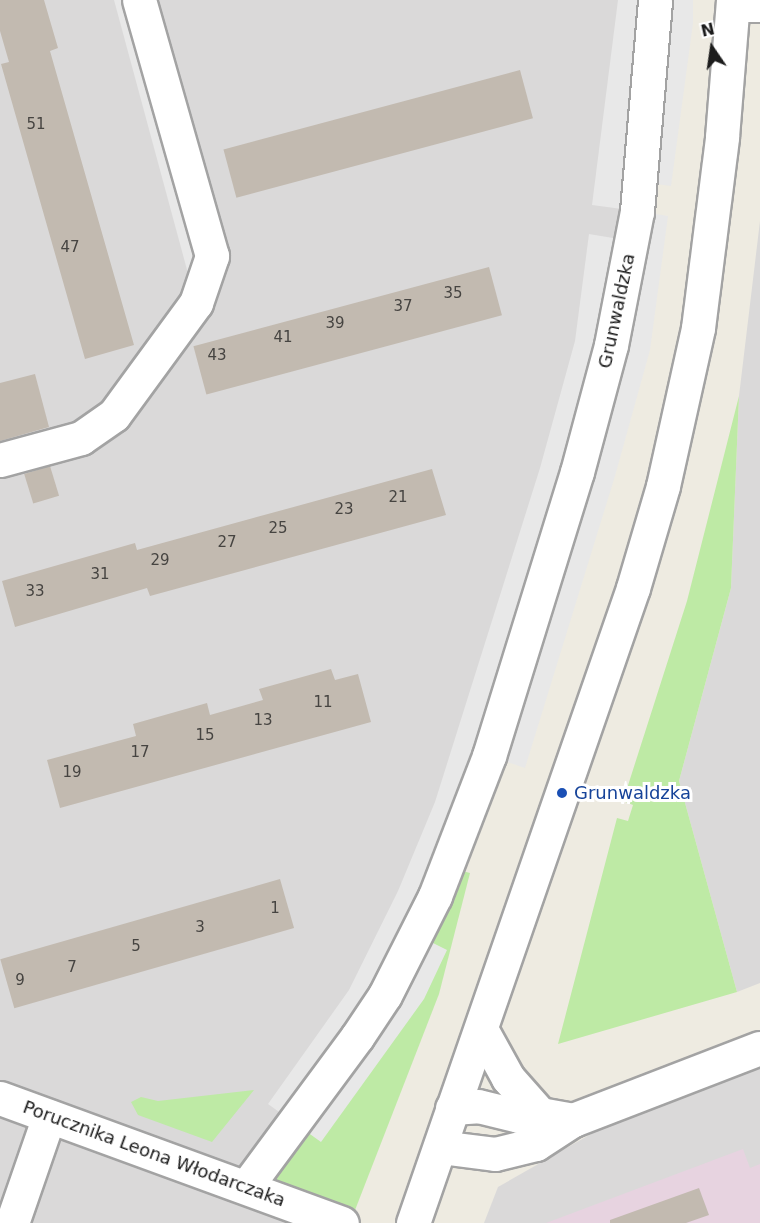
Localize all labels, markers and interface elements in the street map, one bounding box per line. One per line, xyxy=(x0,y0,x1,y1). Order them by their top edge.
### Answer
north arrow xyxy=(682,18,742,78)
text: N xyxy=(699,19,716,41)
house number: 51 xyxy=(26,116,46,134)
house number: 47 xyxy=(60,239,80,257)
street label: Grunwaldzka xyxy=(594,252,640,370)
house number: 35 xyxy=(443,285,463,303)
house number: 37 xyxy=(393,298,413,316)
house number: 39 xyxy=(325,315,345,333)
house number: 41 xyxy=(273,329,293,347)
house number: 43 xyxy=(207,347,227,365)
house number: 21 xyxy=(388,489,408,507)
house number: 23 xyxy=(334,501,354,519)
house number: 25 xyxy=(268,520,288,538)
house number: 27 xyxy=(217,534,237,552)
house number: 29 xyxy=(150,552,170,570)
house number: 31 xyxy=(90,566,110,584)
house number: 33 xyxy=(25,583,45,601)
house number: 11 xyxy=(313,694,333,712)
house number: 13 xyxy=(253,712,273,730)
house number: 15 xyxy=(195,727,215,745)
house number: 17 xyxy=(130,744,150,762)
house number: 19 xyxy=(62,764,82,782)
place label: Grunwaldzka xyxy=(574,782,691,804)
marker: Grunwaldzka xyxy=(555,786,569,800)
house number: 1 xyxy=(270,900,280,918)
house number: 3 xyxy=(195,919,205,937)
house number: 5 xyxy=(131,938,141,956)
house number: 7 xyxy=(67,959,77,977)
house number: 9 xyxy=(15,972,25,990)
street label: Porucznika Leona Włodarczaka xyxy=(20,1096,288,1212)

